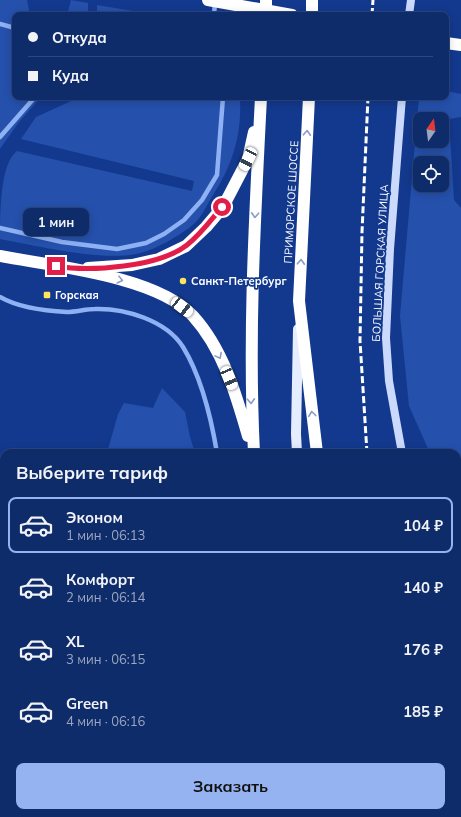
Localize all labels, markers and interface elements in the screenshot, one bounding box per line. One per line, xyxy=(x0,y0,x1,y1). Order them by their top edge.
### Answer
text: Откуда xyxy=(52,28,107,47)
text: Куда xyxy=(52,66,89,85)
north arrow xyxy=(413,112,449,148)
map controls xyxy=(413,112,449,192)
one-way arrow xyxy=(303,130,311,136)
street label: ПРИМОРСКОЕ ШОССЕ xyxy=(281,140,301,264)
car xyxy=(237,146,259,172)
button: locate xyxy=(413,156,449,192)
street label: БОЛЬШАЯ ГОРСКАЯ УЛИЦА xyxy=(369,184,391,342)
route start xyxy=(213,198,231,216)
callout: 1 мин xyxy=(23,208,89,236)
one-way arrow xyxy=(251,212,260,218)
text: 1 мин xyxy=(38,214,74,230)
route end xyxy=(47,257,65,275)
one-way arrow xyxy=(296,259,305,265)
place label: Санкт-Петербург xyxy=(191,274,287,288)
one-way arrow xyxy=(116,275,123,284)
marker: Санкт-Петербург xyxy=(178,276,188,286)
place label: Горская xyxy=(55,288,99,302)
marker: Горская xyxy=(42,290,52,300)
car xyxy=(169,295,195,319)
one-way arrow xyxy=(214,351,222,359)
car xyxy=(219,365,239,391)
one-way arrow xyxy=(247,398,256,404)
one-way arrow xyxy=(308,411,317,417)
text: Выберите тариф xyxy=(16,461,168,484)
icon: car xyxy=(18,507,54,543)
text: Эконом xyxy=(66,508,123,527)
text: 104 ₽ xyxy=(403,516,443,535)
text: 1 мин · 06:13 xyxy=(66,527,145,543)
icon: car xyxy=(18,569,54,605)
text: Комфорт xyxy=(66,570,135,589)
text: 140 ₽ xyxy=(403,578,443,597)
text: 2 мин · 06:14 xyxy=(66,589,145,605)
icon: car xyxy=(18,631,54,667)
text: XL xyxy=(66,632,84,651)
text: 176 ₽ xyxy=(403,640,443,659)
text: 3 мин · 06:15 xyxy=(66,651,145,667)
icon: car xyxy=(18,693,54,729)
text: Green xyxy=(66,694,108,713)
text: 185 ₽ xyxy=(403,702,443,721)
text: 4 мин · 06:16 xyxy=(66,713,145,729)
button: Заказать xyxy=(16,763,445,809)

